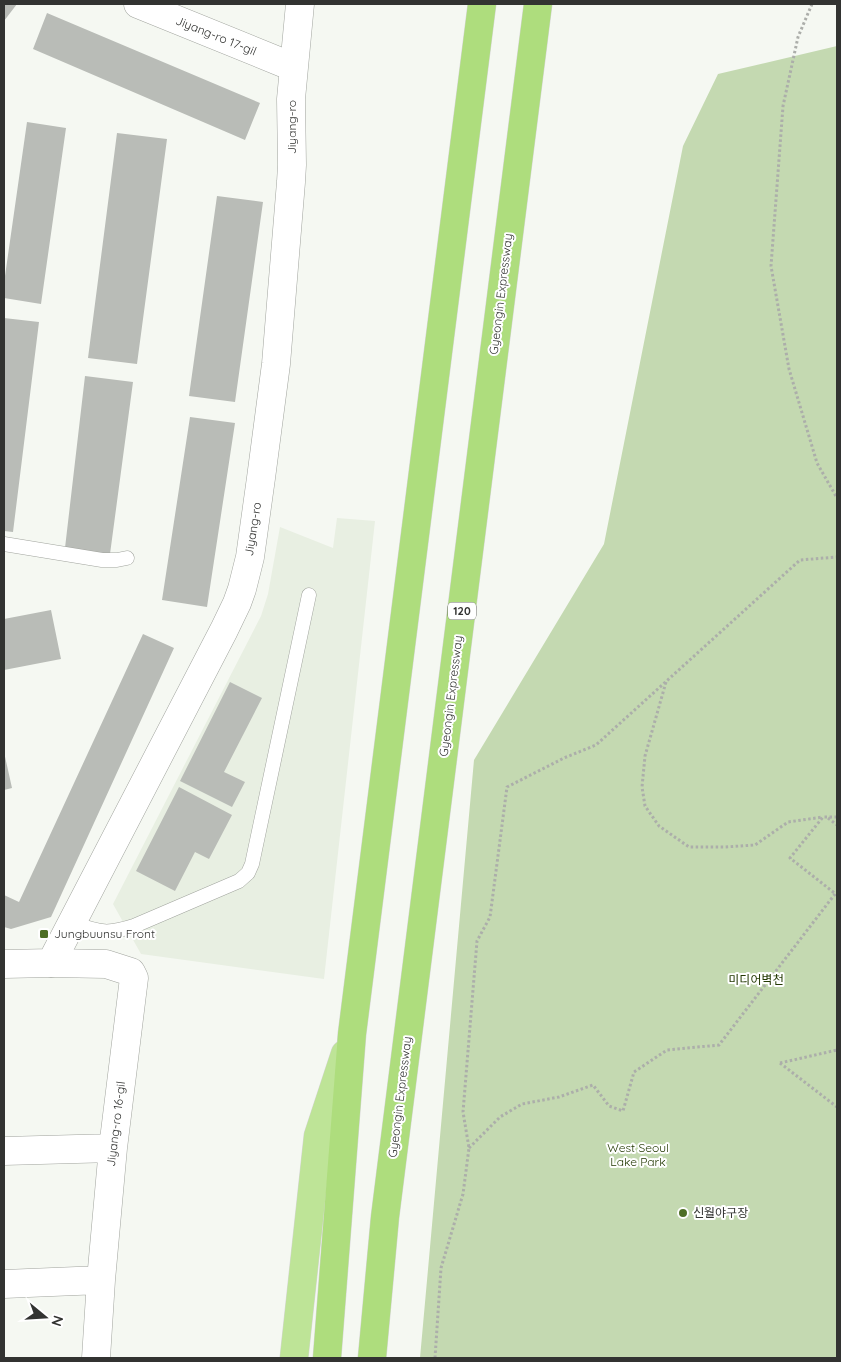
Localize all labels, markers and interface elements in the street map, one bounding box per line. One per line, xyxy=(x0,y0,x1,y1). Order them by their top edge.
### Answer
street label: Jiyang-ro 17-gil xyxy=(174,13,259,59)
street label: Jiyang-ro xyxy=(284,100,299,154)
street label: Gyeongin Expressway xyxy=(486,233,515,355)
street label: Jiyang-ro xyxy=(241,501,264,557)
road number: 120 xyxy=(448,602,476,620)
street label: Gyeongin Expressway xyxy=(436,635,465,757)
place label: Jungbuunsu Front xyxy=(54,926,155,941)
marker: Jungbuunsu Front xyxy=(38,928,50,940)
park label: 미디어벽천 xyxy=(728,972,784,987)
street label: Gyeongin Expressway xyxy=(385,1036,414,1158)
street label: Jiyang-ro 16-gil xyxy=(103,1080,128,1167)
park label: West Seoul Lake Park xyxy=(607,1140,669,1169)
place label: 신월야구장 xyxy=(693,1205,748,1220)
marker: 신월야구장 xyxy=(677,1207,689,1219)
north arrow xyxy=(20,1292,70,1342)
text: N xyxy=(47,1313,68,1329)

